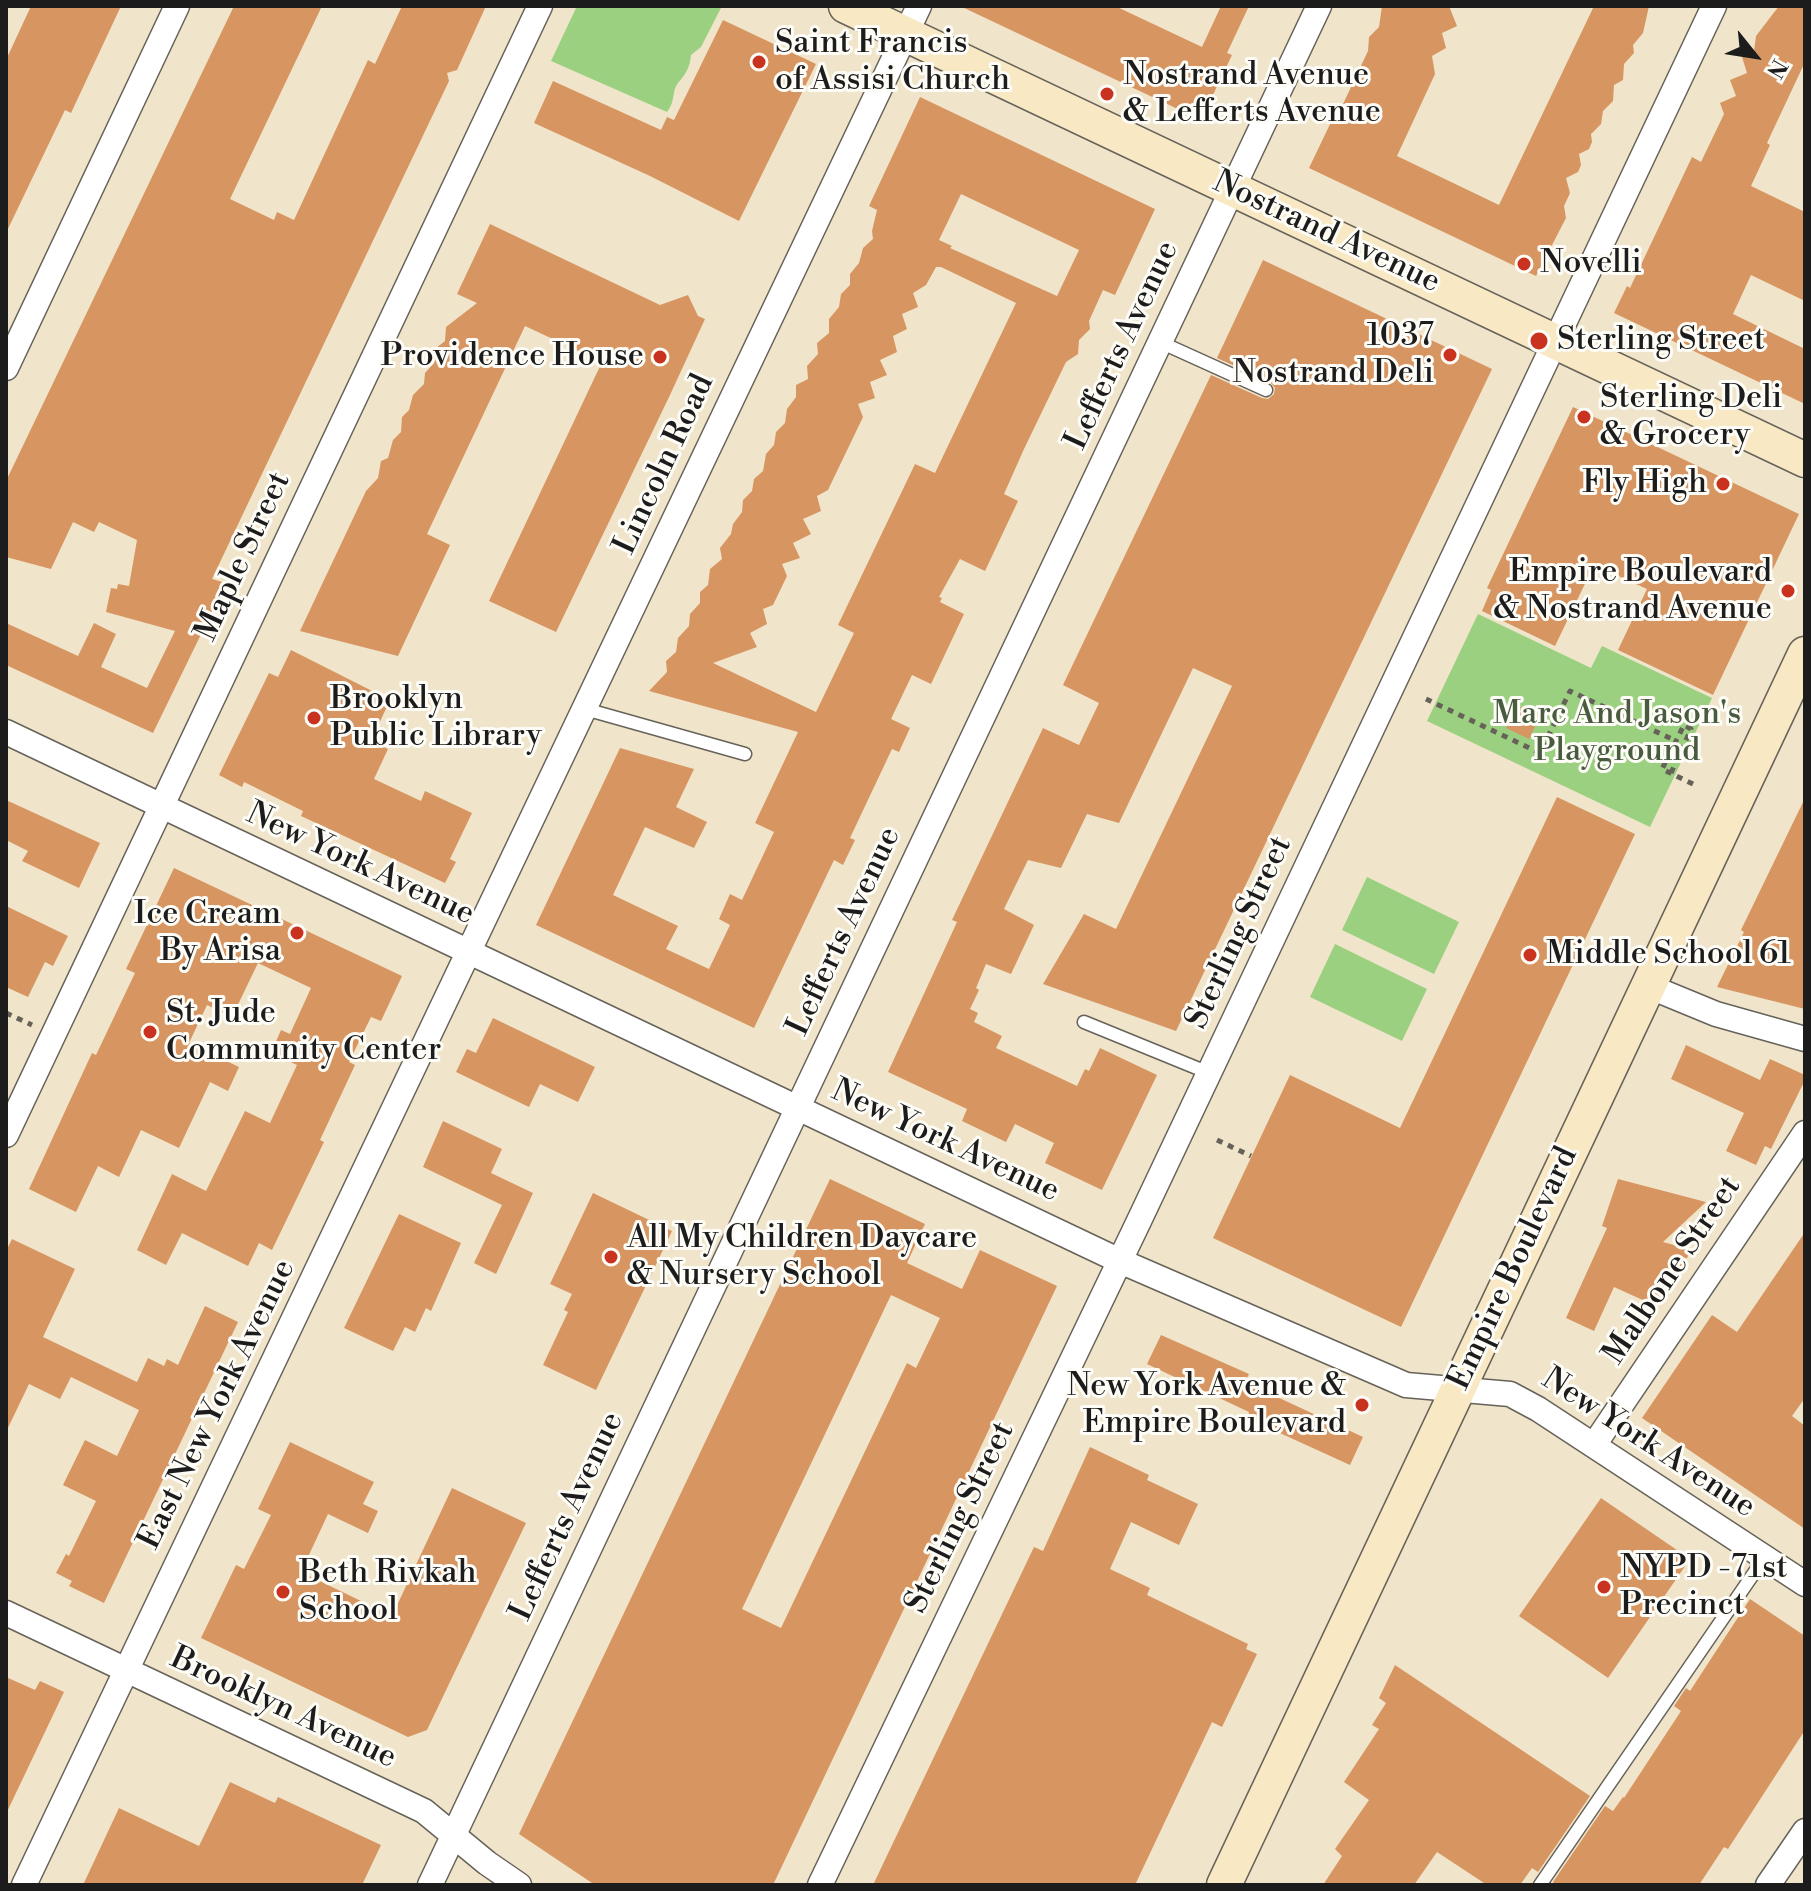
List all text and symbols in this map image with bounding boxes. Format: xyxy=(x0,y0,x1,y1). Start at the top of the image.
north arrow xyxy=(1715,16,1795,96)
place label: Saint Francis of Assisi Church xyxy=(775,25,1010,100)
marker: Saint Francis of Assisi Church xyxy=(750,53,768,71)
text: N xyxy=(1760,54,1792,83)
place label: Nostrand Avenue & Lefferts Avenue xyxy=(1123,57,1381,132)
marker: Nostrand Avenue & Lefferts Avenue xyxy=(1098,85,1116,103)
street label: Nostrand Avenue xyxy=(1206,164,1446,302)
street label: Lefferts Avenue xyxy=(1058,236,1188,456)
place label: Novelli xyxy=(1540,245,1642,283)
marker: Novelli xyxy=(1515,255,1533,273)
place label: 1037 Nostrand Deli xyxy=(1232,318,1434,393)
place label: Sterling Street xyxy=(1557,322,1765,360)
marker: Sterling Street xyxy=(1528,330,1550,352)
place label: Providence House xyxy=(380,338,644,376)
marker: 1037 Nostrand Deli xyxy=(1441,346,1459,364)
marker: Providence House xyxy=(651,348,669,366)
street label: Lincoln Road xyxy=(607,369,723,561)
place label: Sterling Deli & Grocery xyxy=(1600,380,1782,455)
marker: Sterling Deli & Grocery xyxy=(1575,408,1593,426)
place label: Fly High xyxy=(1582,465,1707,503)
street label: Maple Street xyxy=(188,466,300,648)
marker: Fly High xyxy=(1714,475,1732,493)
place label: Empire Boulevard & Nostrand Avenue xyxy=(1494,554,1772,629)
marker: Empire Boulevard & Nostrand Avenue xyxy=(1779,582,1797,600)
place label: Brooklyn Public Library xyxy=(330,681,542,756)
park label: Marc And Jason's Playground xyxy=(1493,696,1741,771)
marker: Brooklyn Public Library xyxy=(305,709,323,727)
street label: New York Avenue xyxy=(240,795,480,935)
street label: Lefferts Avenue xyxy=(780,822,910,1042)
street label: Sterling Street xyxy=(1179,831,1301,1035)
place label: Ice Cream By Arisa xyxy=(134,896,281,971)
marker: Ice Cream By Arisa xyxy=(288,924,306,942)
place label: Middle School 61 xyxy=(1546,936,1791,974)
marker: Middle School 61 xyxy=(1521,946,1539,964)
place label: St. Jude Community Center xyxy=(166,995,441,1070)
marker: St. Jude Community Center xyxy=(141,1023,159,1041)
street label: New York Avenue xyxy=(825,1072,1065,1212)
street label: Empire Boulevard xyxy=(1441,1142,1587,1396)
street label: Malbone Street xyxy=(1596,1170,1750,1372)
place label: All My Children Daycare & Nursery School xyxy=(627,1220,977,1295)
marker: All My Children Daycare & Nursery School xyxy=(602,1248,620,1266)
street label: East New York Avenue xyxy=(131,1254,305,1556)
street label: New York Avenue xyxy=(1534,1361,1762,1527)
place label: New York Avenue & Empire Boulevard xyxy=(1067,1368,1346,1443)
marker: New York Avenue & Empire Boulevard xyxy=(1353,1396,1371,1414)
street label: Lefferts Avenue xyxy=(503,1407,633,1627)
street label: Sterling Street xyxy=(898,1416,1024,1620)
place label: NYPD -71st Precinct xyxy=(1620,1550,1787,1625)
place label: Beth Rivkah School xyxy=(299,1555,477,1630)
marker: NYPD -71st Precinct xyxy=(1595,1578,1613,1596)
marker: Beth Rivkah School xyxy=(274,1583,292,1601)
street label: Brooklyn Avenue xyxy=(164,1640,402,1778)

